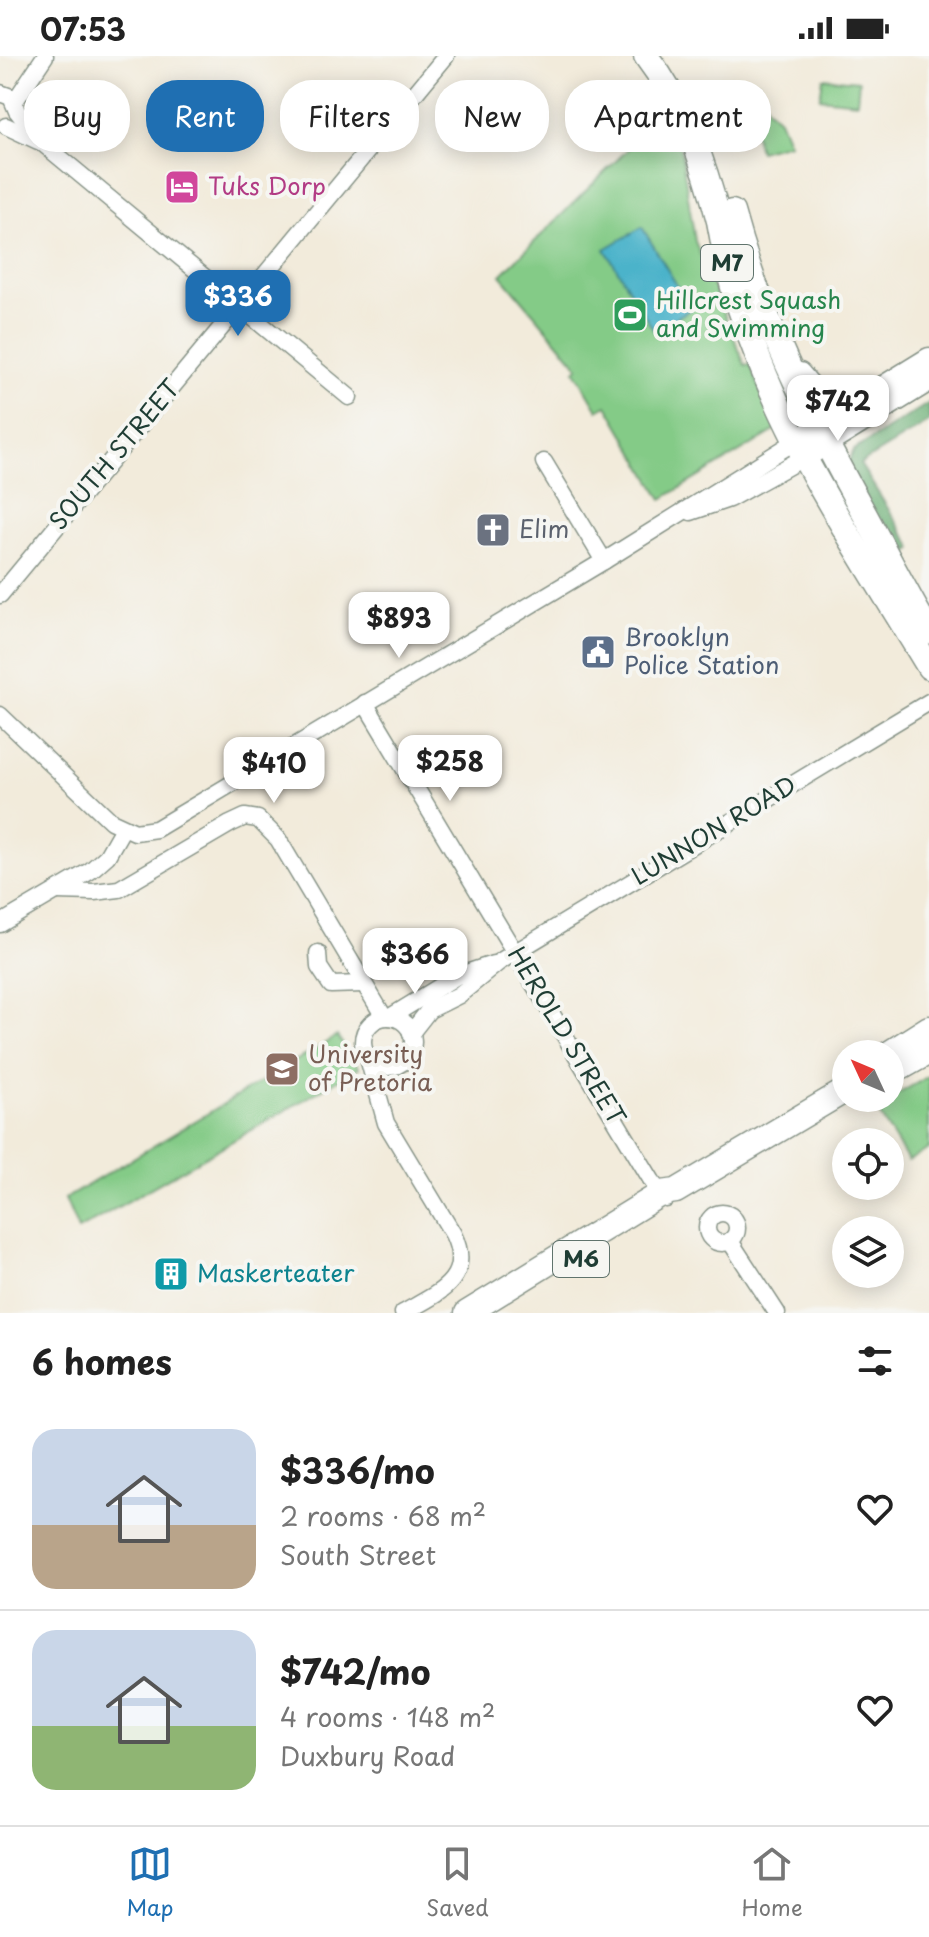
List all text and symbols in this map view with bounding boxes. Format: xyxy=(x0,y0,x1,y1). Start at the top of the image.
text: 07:53 xyxy=(40,6,126,51)
chip: Buy xyxy=(24,80,130,152)
chip: Rent xyxy=(146,80,264,152)
chip: Filters xyxy=(280,80,419,152)
chip: New xyxy=(435,80,549,152)
chip: Apartment xyxy=(565,80,771,152)
place label: Tuks Dorp xyxy=(208,167,326,203)
hotel icon: Tuks Dorp xyxy=(163,168,201,206)
road number: M7 xyxy=(701,245,753,281)
pin: $336 xyxy=(191,270,285,338)
text: $336 xyxy=(203,276,273,315)
place label: Hillcrest Squash and Swimming xyxy=(656,281,841,345)
sports icon: Hillcrest Squash and Swimming xyxy=(611,296,649,334)
street label: SOUTH STREET xyxy=(40,370,188,537)
pin: $742 xyxy=(791,375,885,443)
text: $742 xyxy=(805,381,871,420)
place label: Elim xyxy=(519,510,569,546)
church icon: Elim xyxy=(474,511,512,549)
pin: $893 xyxy=(352,592,446,660)
text: $893 xyxy=(367,598,431,637)
place label: Brooklyn Police Station xyxy=(624,618,779,682)
public building icon: Brooklyn Police Station xyxy=(579,633,617,671)
pin: $258 xyxy=(403,735,497,803)
pin: $410 xyxy=(227,737,321,805)
text: $258 xyxy=(416,741,484,780)
text: $410 xyxy=(242,743,306,782)
street label: LUNNON ROAD xyxy=(624,766,802,893)
pin: $366 xyxy=(368,928,462,996)
text: $366 xyxy=(381,934,449,973)
street label: HEROLD STREET xyxy=(500,939,636,1132)
place label: University of Pretoria xyxy=(308,1035,432,1099)
north arrow xyxy=(832,1040,904,1112)
map controls xyxy=(832,1040,904,1288)
school or university icon: University of Pretoria xyxy=(263,1050,301,1088)
button: locate xyxy=(832,1128,904,1200)
button: layers xyxy=(832,1216,904,1288)
road number: M6 xyxy=(553,1241,609,1277)
place label: Maskerteater xyxy=(197,1254,355,1290)
building icon: Maskerteater xyxy=(152,1255,190,1293)
text: 6 homes xyxy=(32,1335,172,1387)
icon: filters xyxy=(853,1339,897,1383)
text: $336/mo xyxy=(280,1444,435,1496)
icon: home xyxy=(96,1461,192,1557)
icon: heart xyxy=(853,1487,897,1531)
text: 2 rooms · 68 m² xyxy=(280,1496,486,1535)
text: South Street xyxy=(280,1535,436,1574)
text: $742/mo xyxy=(280,1645,431,1697)
icon: home xyxy=(96,1662,192,1758)
icon: heart xyxy=(853,1688,897,1732)
text: 4 rooms · 148 m² xyxy=(280,1697,495,1736)
text: Duxbury Road xyxy=(280,1736,455,1775)
tab: Map xyxy=(126,1842,173,1923)
tab: Saved xyxy=(426,1842,489,1923)
tab: Home xyxy=(741,1842,803,1923)

